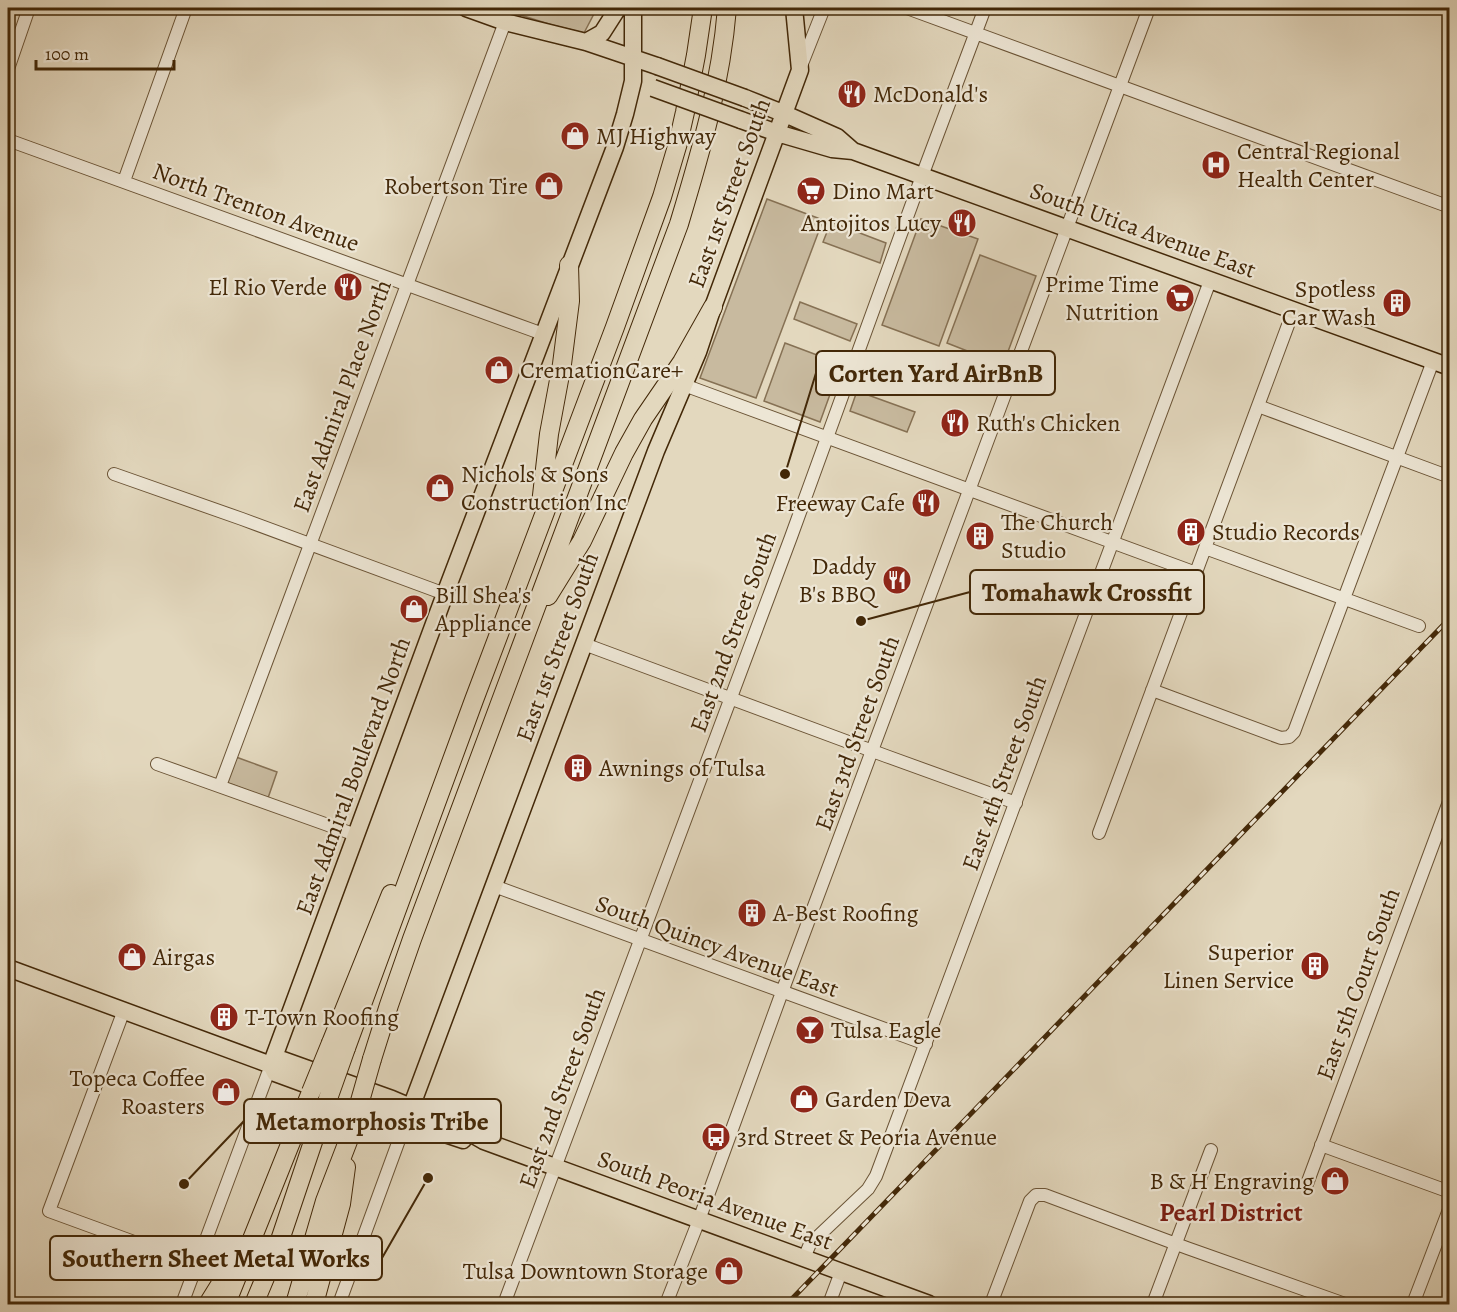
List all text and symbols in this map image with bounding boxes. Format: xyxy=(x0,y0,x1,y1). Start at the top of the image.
scale bar xyxy=(36,33,174,71)
text: 100 m xyxy=(45,42,89,66)
restaurant icon: McDonald's xyxy=(836,78,868,110)
place label: McDonald's xyxy=(873,78,988,110)
street label: East 1st Street South xyxy=(680,94,778,292)
shop icon: MJ Highway xyxy=(559,120,591,152)
place label: MJ Highway xyxy=(596,120,716,152)
place label: Central Regional Health Center xyxy=(1237,135,1400,195)
hospital icon: Central Regional Health Center xyxy=(1200,149,1232,181)
street label: North Trenton Avenue xyxy=(148,155,364,259)
place label: Robertson Tire xyxy=(384,170,528,202)
shop icon: Robertson Tire xyxy=(533,170,565,202)
street label: South Utica Avenue East xyxy=(1026,174,1260,286)
supermarket icon: Dino Mart xyxy=(795,175,827,207)
place label: Dino Mart xyxy=(832,175,934,207)
place label: Antojitos Lucy xyxy=(800,207,941,239)
restaurant icon: Antojitos Lucy xyxy=(946,207,978,239)
place label: Prime Time Nutrition xyxy=(1045,268,1159,328)
place label: El Rio Verde xyxy=(208,271,327,303)
restaurant icon: El Rio Verde xyxy=(332,271,364,303)
place label: Spotless Car Wash xyxy=(1282,273,1376,333)
street label: East Admiral Place North xyxy=(285,275,399,517)
supermarket icon: Prime Time Nutrition xyxy=(1164,282,1196,314)
building icon: Spotless Car Wash xyxy=(1381,287,1413,319)
callout: Corten Yard AirBnB xyxy=(816,351,1055,395)
shop icon: CremationCare+ xyxy=(483,354,515,386)
place label: CremationCare+ xyxy=(520,354,683,386)
text: Corten Yard AirBnB xyxy=(829,356,1043,391)
restaurant icon: Ruth's Chicken xyxy=(939,407,971,439)
place label: Ruth's Chicken xyxy=(976,407,1121,439)
place label: Nichols & Sons Construction Inc xyxy=(461,458,627,518)
shop icon: Nichols & Sons Construction Inc xyxy=(424,472,456,504)
place label: Freeway Cafe xyxy=(776,487,905,519)
restaurant icon: Freeway Cafe xyxy=(910,487,942,519)
place label: The Church Studio xyxy=(1001,506,1113,566)
building icon: Studio Records xyxy=(1175,516,1207,548)
place label: Studio Records xyxy=(1212,516,1360,548)
building icon: The Church Studio xyxy=(964,520,996,552)
street label: East 2nd Street South xyxy=(682,527,784,737)
street label: East 1st Street South xyxy=(508,548,606,746)
place label: Daddy B's BBQ xyxy=(799,550,879,610)
restaurant icon: Daddy B's BBQ xyxy=(881,564,913,596)
callout: Tomahawk Crossfit xyxy=(970,570,1204,614)
text: Tomahawk Crossfit xyxy=(982,575,1192,610)
place label: Bill Shea's Appliance xyxy=(434,579,532,639)
shop icon: Bill Shea's Appliance xyxy=(398,593,430,625)
street label: East 3rd Street South xyxy=(807,631,907,835)
street label: East Admiral Boulevard North xyxy=(288,632,418,919)
street label: East 4th Street South xyxy=(954,671,1054,875)
building icon: Awnings of Tulsa xyxy=(562,752,594,784)
place label: Awnings of Tulsa xyxy=(598,752,766,784)
street label: East 5th Court South xyxy=(1308,883,1408,1085)
street label: South Quincy Avenue East xyxy=(591,887,843,1005)
building icon: A-Best Roofing xyxy=(736,897,768,929)
place label: A-Best Roofing xyxy=(772,897,919,929)
place label: Superior Linen Service xyxy=(1163,936,1294,996)
shop icon: Airgas xyxy=(116,941,148,973)
place label: Airgas xyxy=(152,941,215,973)
building icon: Superior Linen Service xyxy=(1299,950,1331,982)
street label: East 2nd Street South xyxy=(511,983,613,1193)
building icon: T-Town Roofing xyxy=(208,1001,240,1033)
place label: T-Town Roofing xyxy=(245,1001,399,1033)
bar icon: Tulsa Eagle xyxy=(794,1014,826,1046)
place label: Tulsa Eagle xyxy=(831,1014,941,1046)
place label: Topeca Coffee Roasters xyxy=(69,1062,205,1122)
shop icon: Topeca Coffee Roasters xyxy=(210,1076,242,1108)
shop icon: Garden Deva xyxy=(788,1083,820,1115)
place label: Garden Deva xyxy=(825,1083,952,1115)
callout: Metamorphosis Tribe xyxy=(244,1099,501,1143)
text: Metamorphosis Tribe xyxy=(255,1104,489,1139)
bus stop icon: 3rd Street & Peoria Avenue xyxy=(700,1121,732,1153)
place label: 3rd Street & Peoria Avenue xyxy=(737,1121,997,1153)
street label: South Peoria Avenue East xyxy=(593,1143,837,1257)
place label: B & H Engraving xyxy=(1150,1165,1314,1197)
shop icon: B & H Engraving xyxy=(1319,1165,1351,1197)
district label: Pearl District xyxy=(1159,1195,1303,1230)
callout: Southern Sheet Metal Works xyxy=(50,1236,382,1280)
text: Southern Sheet Metal Works xyxy=(62,1241,370,1276)
place label: Tulsa Downtown Storage xyxy=(463,1255,708,1287)
shop icon: Tulsa Downtown Storage xyxy=(713,1255,745,1287)

